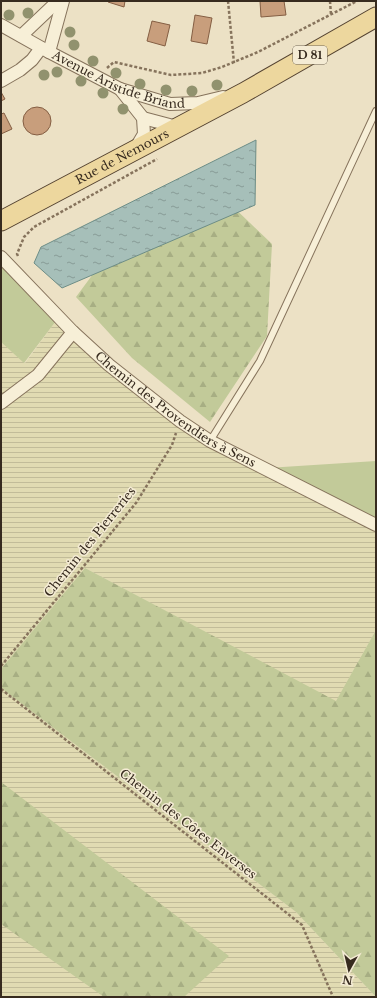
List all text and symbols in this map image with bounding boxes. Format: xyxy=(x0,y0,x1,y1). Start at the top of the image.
road number: D 81 xyxy=(293,46,327,64)
street label: Avenue Aristide Briand xyxy=(49,47,185,111)
street label: Rue de Nemours xyxy=(73,126,171,187)
street label: Chemin des Provendiers à Sens xyxy=(92,348,259,470)
street label: Chemin des Pierreries xyxy=(41,484,139,600)
street label: Chemin des Côtes Enverses xyxy=(117,766,260,882)
north arrow xyxy=(329,950,369,990)
text: N xyxy=(341,972,354,988)

